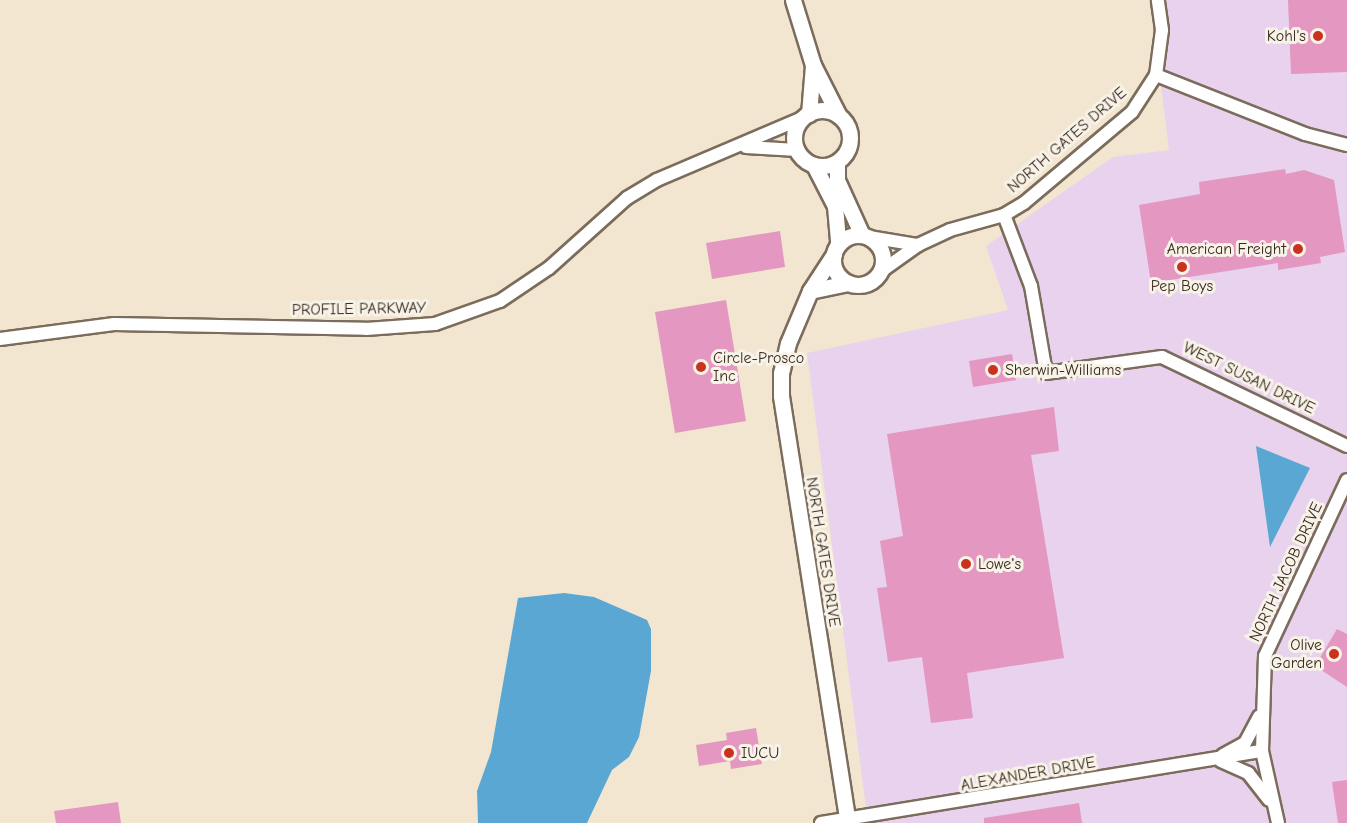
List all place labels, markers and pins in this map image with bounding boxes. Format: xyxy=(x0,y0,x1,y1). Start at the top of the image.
place label: Kohl's xyxy=(1267,26,1306,46)
marker: Kohl's xyxy=(1311,29,1325,43)
place label: American Freight xyxy=(1167,239,1286,259)
marker: American Freight xyxy=(1291,242,1305,256)
marker: Pep Boys xyxy=(1175,260,1189,274)
place label: Pep Boys xyxy=(1151,276,1213,296)
place label: Circle-Prosco Inc xyxy=(713,348,804,386)
marker: Circle-Prosco Inc xyxy=(694,360,708,374)
place label: Sherwin-Williams xyxy=(1005,360,1121,380)
marker: Sherwin-Williams xyxy=(986,363,1000,377)
place label: Lowe's xyxy=(978,554,1021,574)
marker: Lowe's xyxy=(959,557,973,571)
place label: Olive Garden xyxy=(1271,635,1322,673)
marker: Olive Garden xyxy=(1327,647,1341,661)
place label: IUCU xyxy=(741,743,779,763)
marker: IUCU xyxy=(722,746,736,760)

